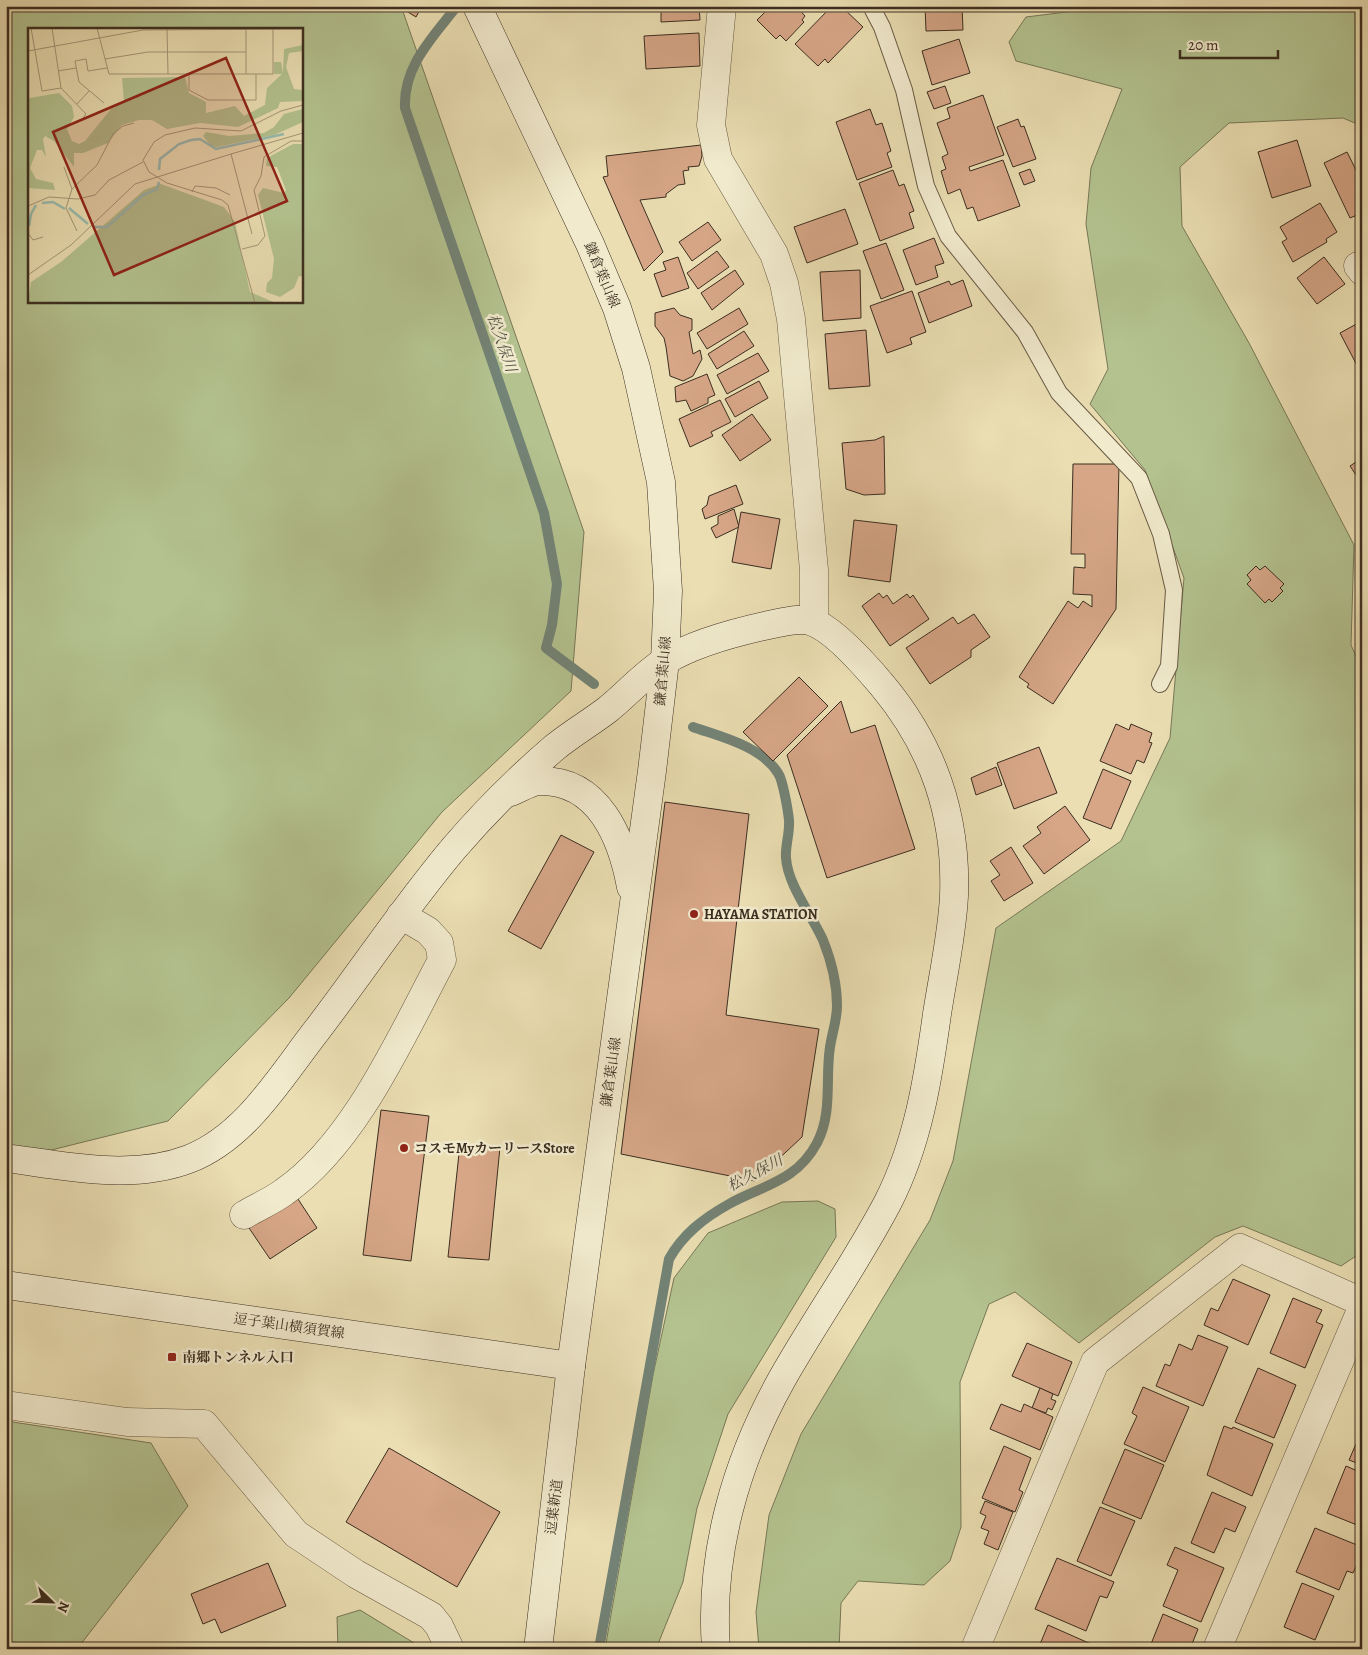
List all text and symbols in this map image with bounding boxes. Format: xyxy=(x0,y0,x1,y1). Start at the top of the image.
inset map xyxy=(28,28,302,302)
scale bar xyxy=(1180,28,1278,60)
text: 20 m xyxy=(1188,35,1219,55)
street label: 鎌倉葉山線 xyxy=(580,239,624,311)
water label: 松久保川 xyxy=(483,311,522,377)
street label: 鎌倉葉山線 xyxy=(650,635,676,707)
place label: HAYAMA STATION xyxy=(704,905,818,924)
marker: HAYAMA STATION xyxy=(688,908,700,920)
street label: 鎌倉葉山線 xyxy=(597,1036,625,1108)
place label: コスモMyカーリースStore xyxy=(414,1139,575,1158)
marker: コスモMyカーリースStore xyxy=(398,1142,410,1154)
water label: 松久保川 xyxy=(724,1149,788,1196)
street label: 逗子葉山横須賀線 xyxy=(232,1309,346,1343)
place label: 南郷トンネル入口 xyxy=(182,1348,294,1367)
marker: 南郷トンネル入口 xyxy=(166,1351,178,1363)
street label: 逗葉新道 xyxy=(541,1478,567,1536)
north arrow xyxy=(28,1578,78,1628)
text: N xyxy=(53,1598,74,1615)

